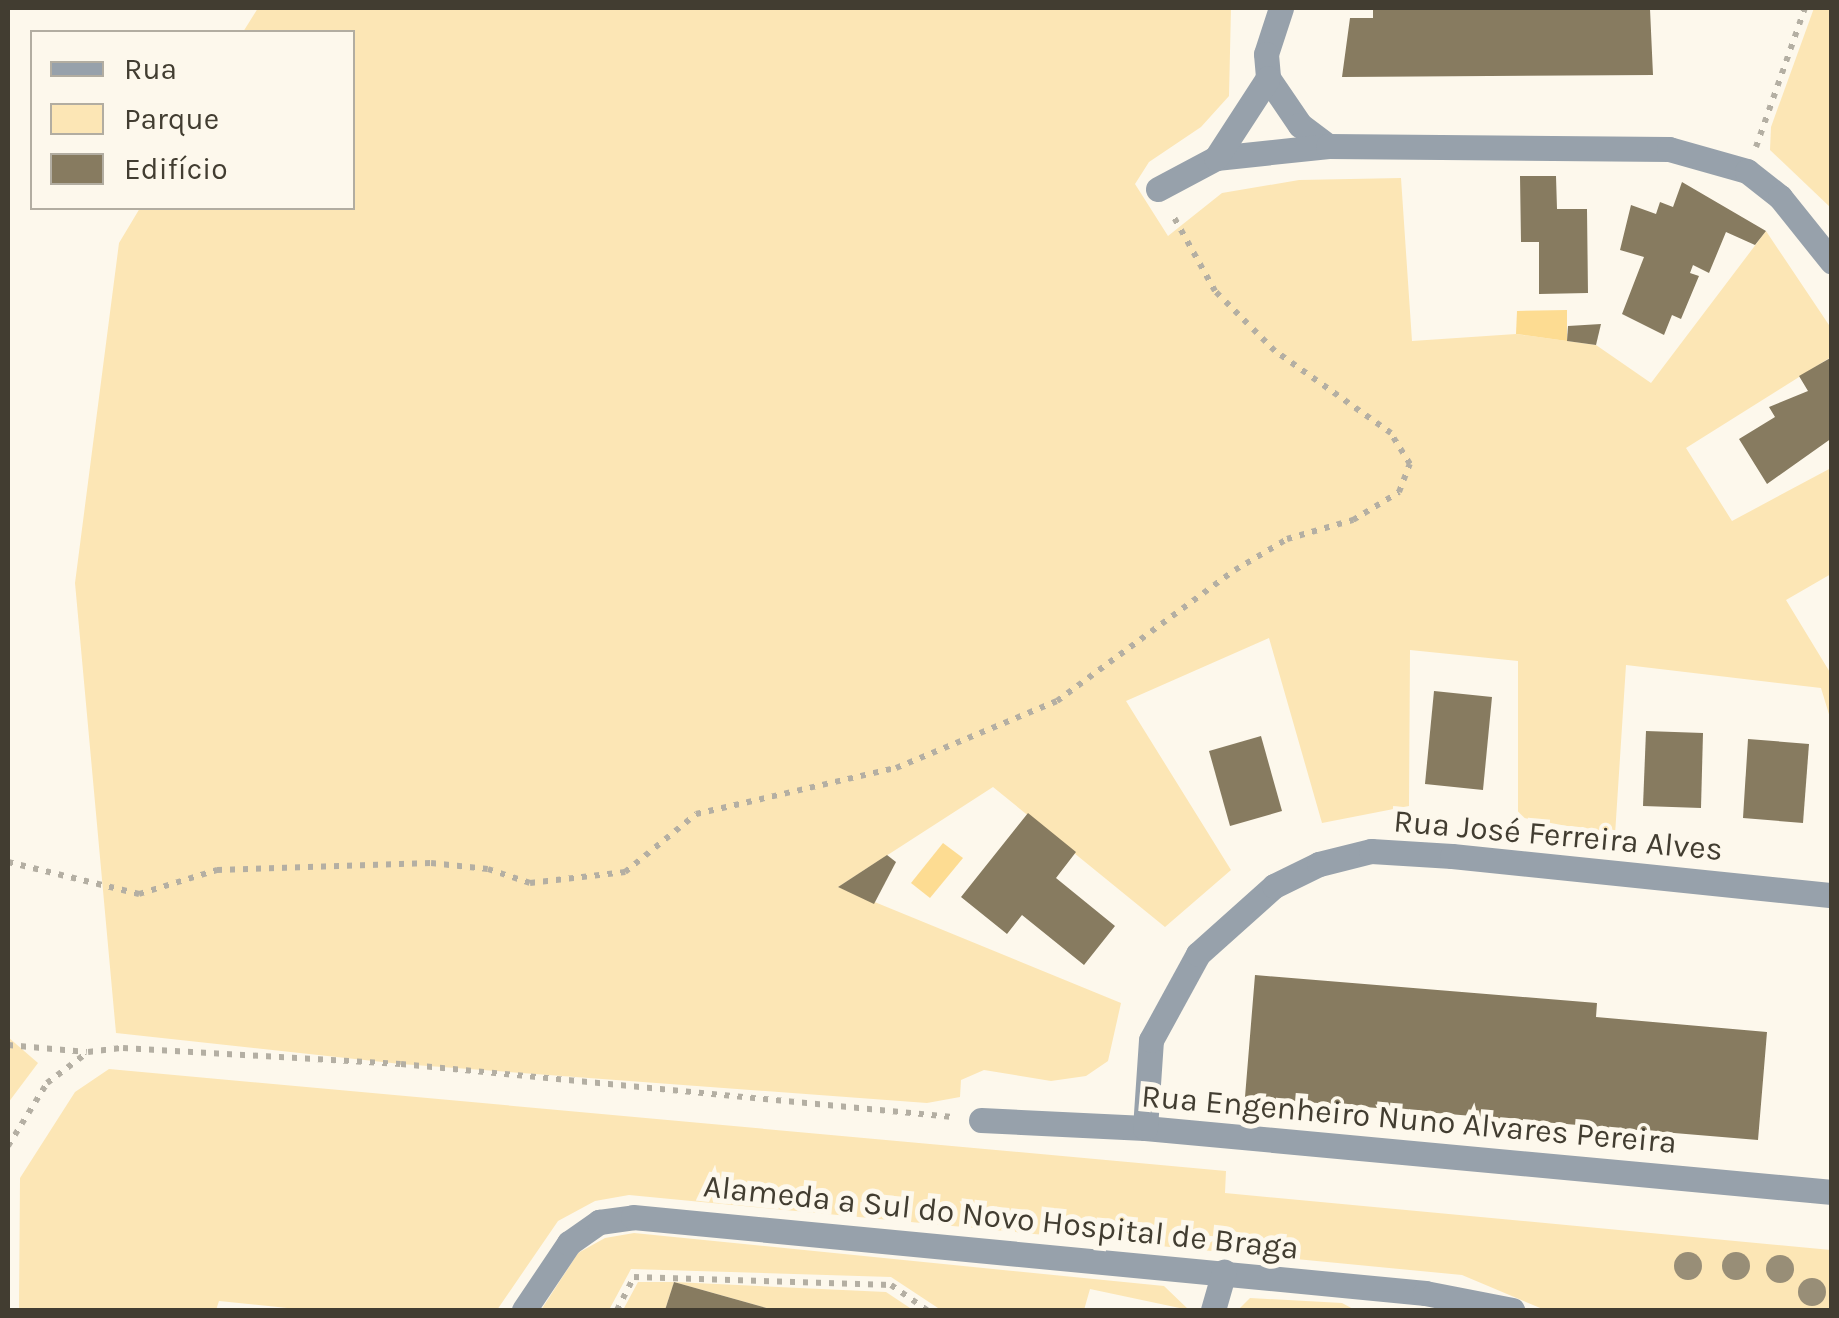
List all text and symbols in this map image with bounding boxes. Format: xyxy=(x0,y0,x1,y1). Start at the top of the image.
legend xyxy=(30,30,355,210)
text: Rua xyxy=(124,51,177,87)
text: Parque xyxy=(124,101,219,137)
text: Edifício xyxy=(124,151,228,187)
street label: Rua José Ferreira Alves xyxy=(1392,802,1724,870)
street label: Rua Engenheiro Nuno Alvares Pereira xyxy=(1140,1077,1678,1163)
street label: Alameda a Sul do Novo Hospital de Braga xyxy=(701,1168,1301,1268)

